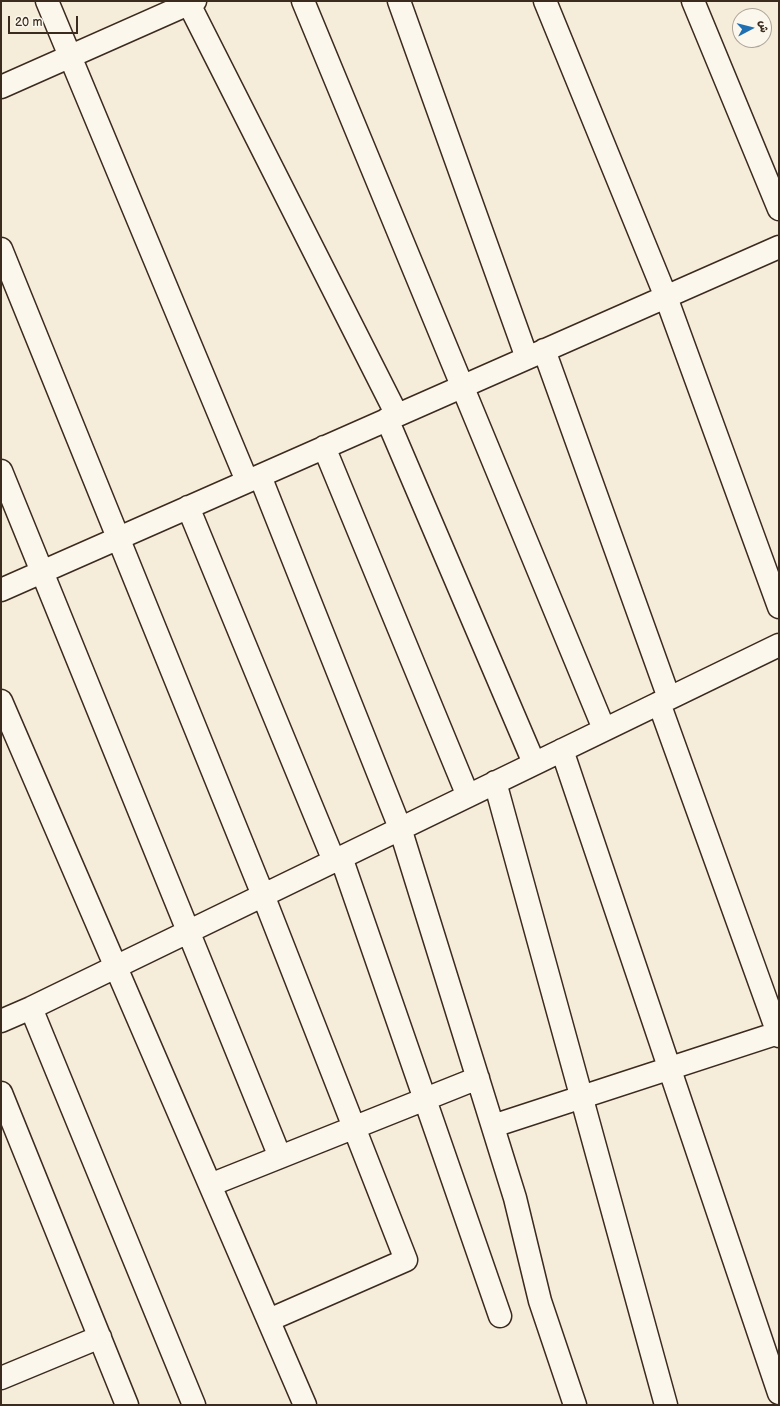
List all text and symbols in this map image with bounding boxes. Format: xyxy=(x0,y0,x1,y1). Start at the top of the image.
scale bar xyxy=(10,8,80,34)
north arrow xyxy=(732,8,772,48)
text: 20 m xyxy=(15,15,42,30)
text: ش xyxy=(756,20,771,33)

